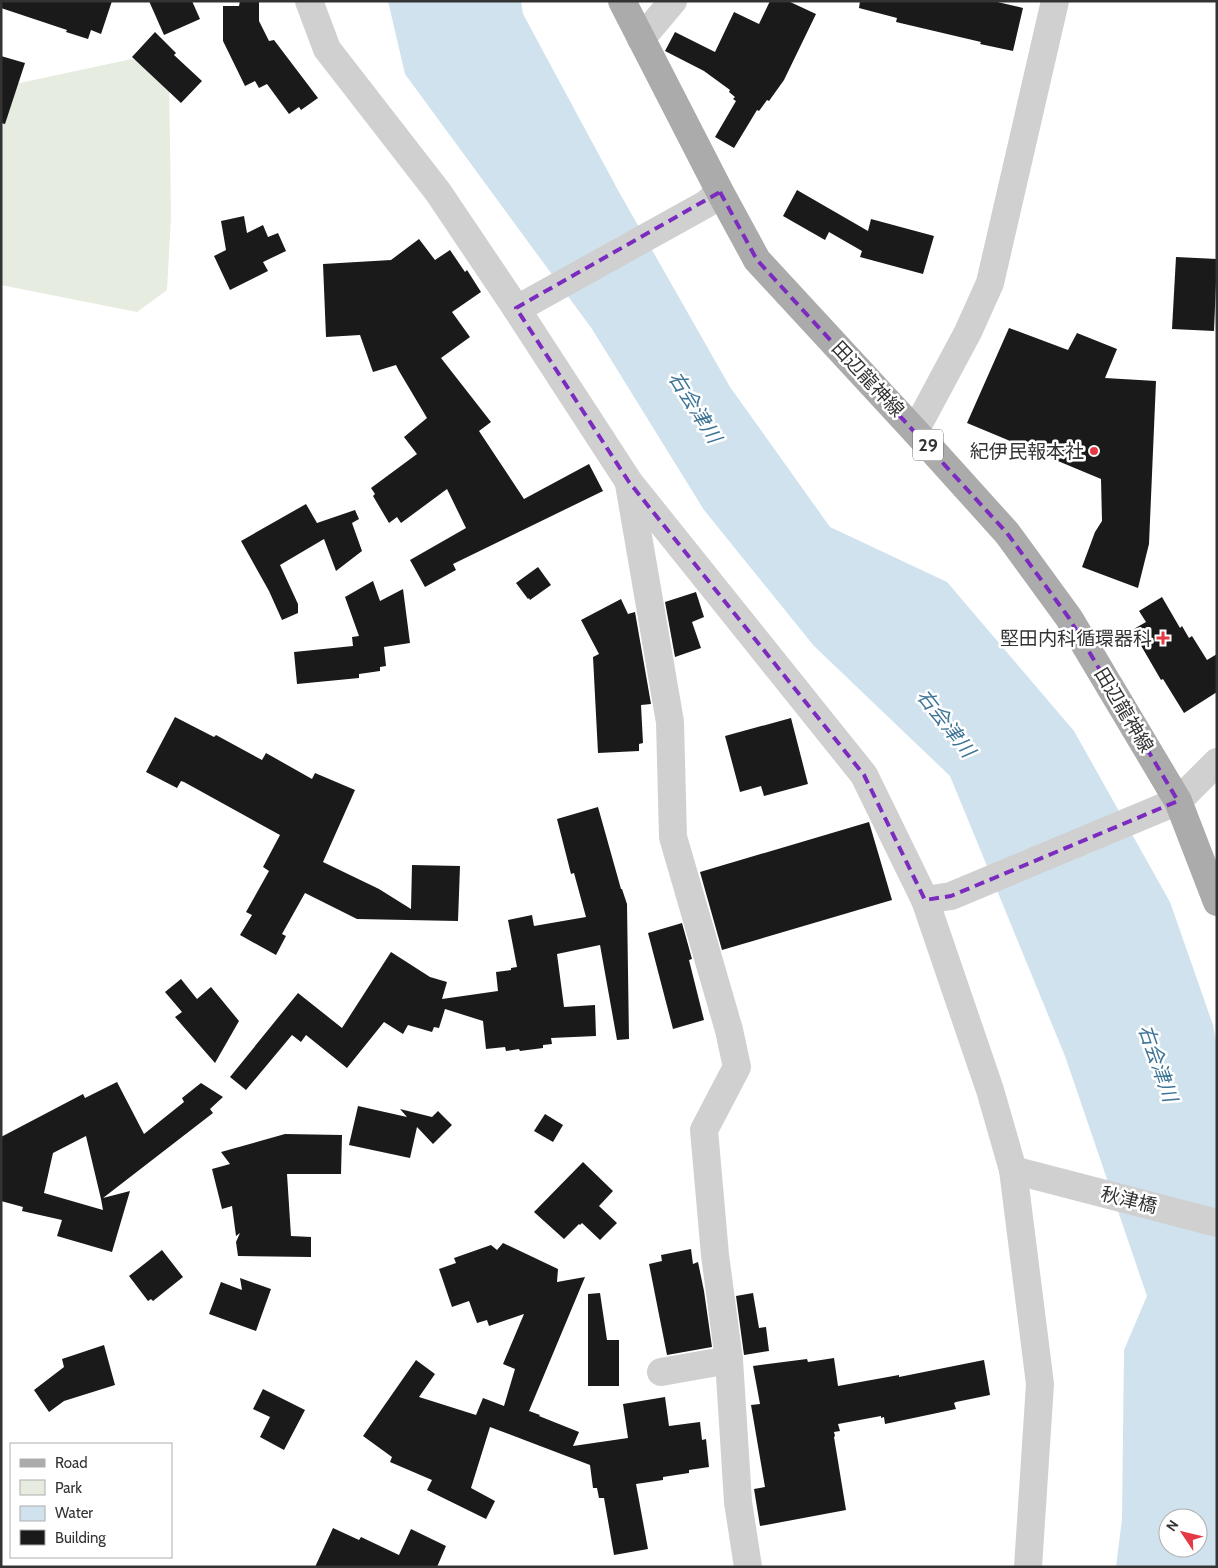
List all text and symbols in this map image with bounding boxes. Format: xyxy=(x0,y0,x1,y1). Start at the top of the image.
street label: 田辺龍神線 xyxy=(827,336,909,422)
water label: 右会津川 xyxy=(664,367,727,449)
road number: 29 xyxy=(913,430,943,460)
place label: 紀伊民報本社 xyxy=(970,440,1084,463)
marker: 紀伊民報本社 xyxy=(1088,445,1100,457)
place label: 堅田内科循環器科 xyxy=(1000,627,1152,650)
marker: 堅田内科循環器科 xyxy=(1156,631,1170,645)
street label: 田辺龍神線 xyxy=(1090,663,1158,757)
water label: 右会津川 xyxy=(912,684,981,763)
water label: 右会津川 xyxy=(1134,1021,1183,1107)
street label: 秋津橋 xyxy=(1099,1182,1159,1218)
legend xyxy=(10,1443,172,1558)
text: Road xyxy=(55,1454,88,1472)
text: Park xyxy=(55,1479,82,1497)
text: Water xyxy=(55,1504,93,1522)
north arrow xyxy=(1158,1508,1208,1558)
text: N xyxy=(1162,1516,1183,1535)
text: Building xyxy=(55,1529,106,1547)

